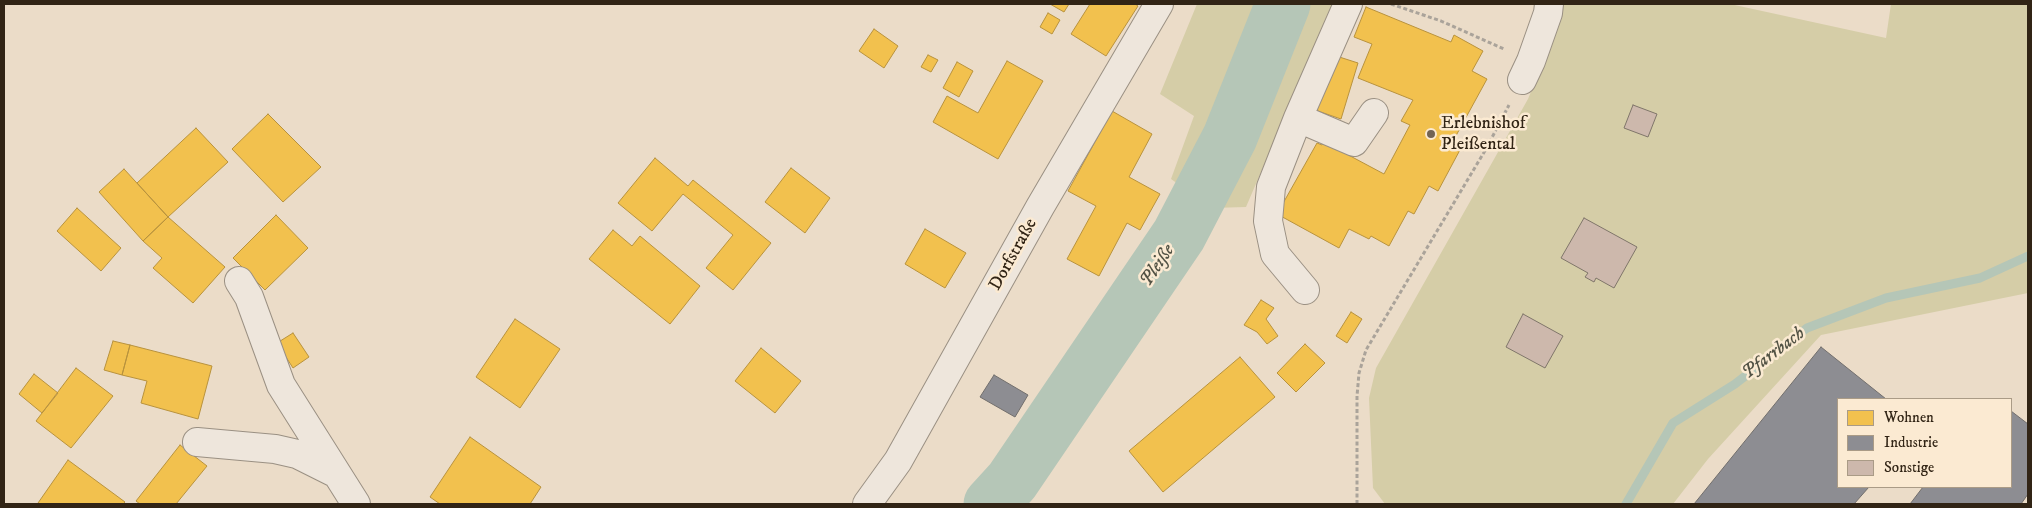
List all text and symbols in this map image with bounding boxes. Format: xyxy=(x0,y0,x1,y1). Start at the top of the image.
place label: Erlebnishof Pleißental xyxy=(1441,113,1525,156)
marker: Erlebnishof Pleißental xyxy=(1425,128,1437,140)
street label: Dorfstraße xyxy=(985,215,1043,295)
water label: Pleiße xyxy=(1136,241,1180,291)
water label: Pfarrbach xyxy=(1738,323,1810,385)
legend xyxy=(1837,398,2012,488)
text: Wohnen xyxy=(1884,408,1934,427)
text: Industrie xyxy=(1884,433,1938,452)
text: Sonstige xyxy=(1884,458,1934,477)

